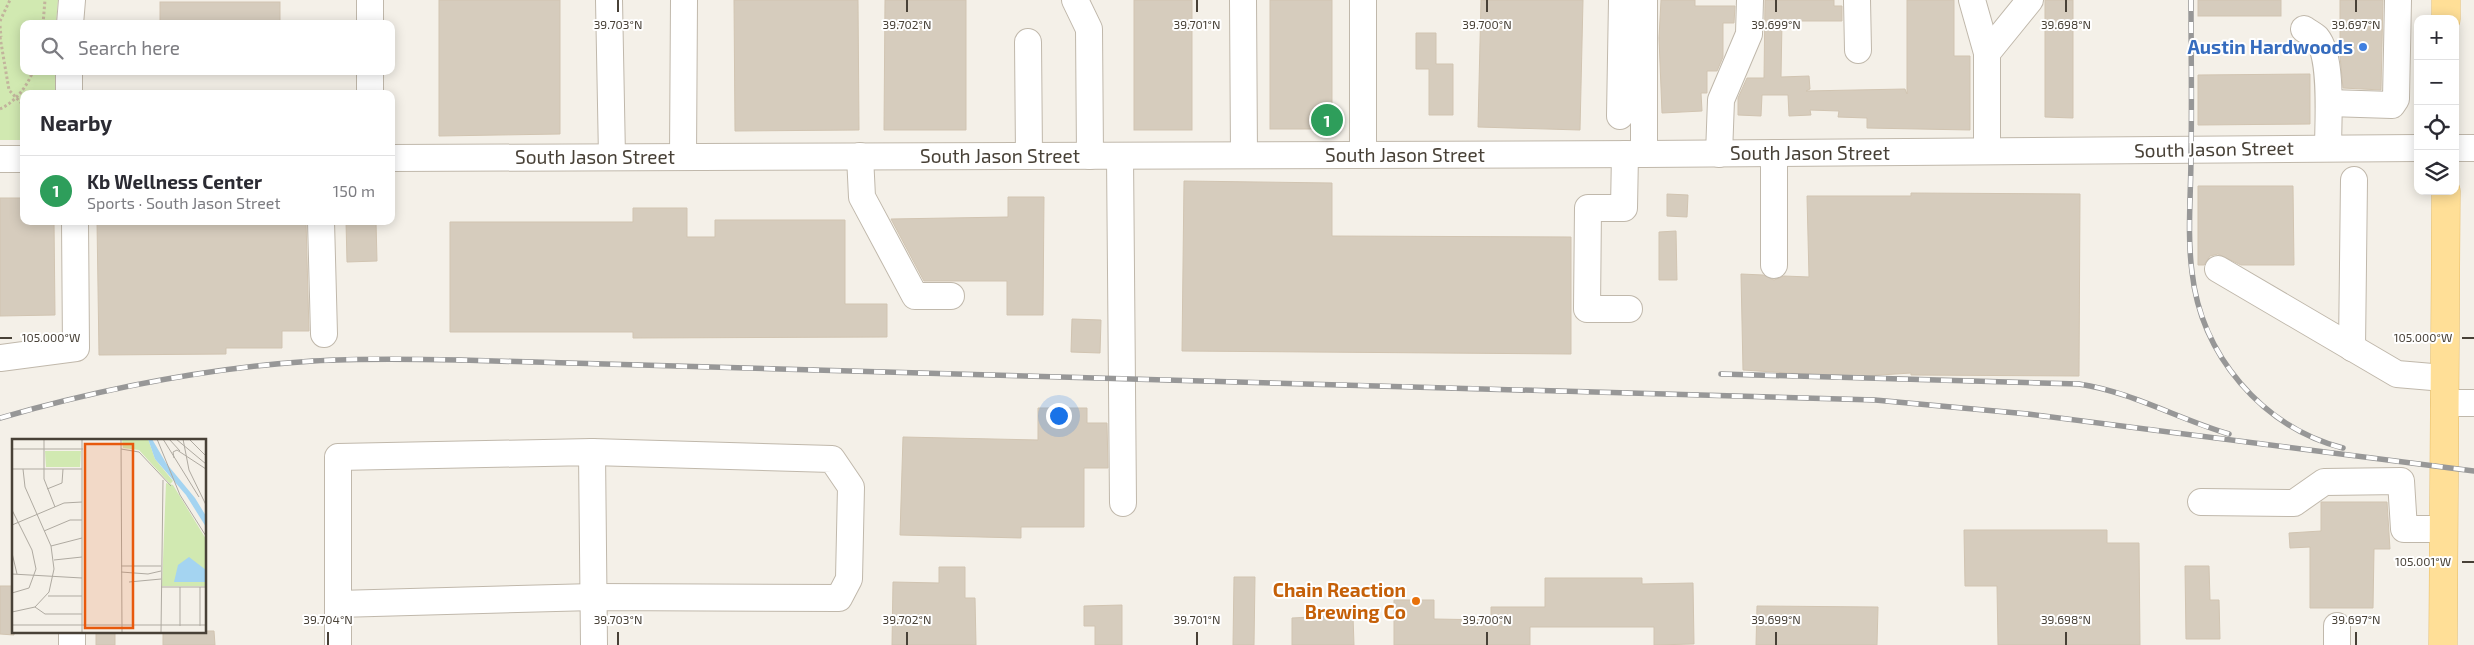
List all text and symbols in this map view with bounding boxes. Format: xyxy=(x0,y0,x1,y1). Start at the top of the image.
map controls xyxy=(2414,15,2459,195)
button: + xyxy=(2414,15,2459,60)
text: 39.703°N xyxy=(594,17,642,31)
text: 39.702°N xyxy=(883,17,931,31)
text: 39.701°N xyxy=(1174,17,1220,31)
text: 39.700°N xyxy=(1462,17,1512,31)
text: 39.699°N xyxy=(1751,17,1801,31)
text: 39.698°N xyxy=(2041,17,2091,31)
text: 39.697°N xyxy=(2332,17,2380,31)
search box xyxy=(20,20,395,75)
icon: search xyxy=(38,34,66,62)
place label: Austin Hardwoods xyxy=(2187,35,2353,58)
text: Search here xyxy=(78,36,180,59)
marker: Austin Hardwoods xyxy=(2357,41,2369,53)
button: − xyxy=(2414,60,2459,105)
pin: 1 xyxy=(1311,101,1343,139)
button: locate xyxy=(2414,105,2459,150)
text: Nearby xyxy=(40,110,112,135)
street label: South Jason Street xyxy=(2134,136,2294,161)
street label: South Jason Street xyxy=(1730,141,1890,164)
street label: South Jason Street xyxy=(1325,143,1485,166)
street label: South Jason Street xyxy=(920,144,1080,167)
street label: South Jason Street xyxy=(515,145,675,168)
button: layers xyxy=(2414,150,2459,195)
text: Kb Wellness Center xyxy=(87,170,262,193)
text: 1 xyxy=(53,181,59,200)
text: 150 m xyxy=(333,181,375,200)
text: Sports · South Jason Street xyxy=(87,193,281,212)
text: 105.000°W xyxy=(22,330,80,344)
text: 105.000°W xyxy=(2394,330,2452,344)
your location xyxy=(1046,403,1072,429)
inset map xyxy=(12,439,206,632)
text: 105.001°W xyxy=(2395,554,2451,568)
place label: Chain Reaction Brewing Co xyxy=(1273,578,1406,623)
marker: Chain Reaction Brewing Co xyxy=(1410,595,1422,607)
text: 39.704°N xyxy=(303,612,353,626)
text: 39.703°N xyxy=(594,612,642,626)
text: 39.702°N xyxy=(883,612,931,626)
text: 39.701°N xyxy=(1174,612,1220,626)
text: 39.700°N xyxy=(1462,612,1512,626)
text: 39.699°N xyxy=(1751,612,1801,626)
text: 39.698°N xyxy=(2041,612,2091,626)
text: 39.697°N xyxy=(2332,612,2380,626)

